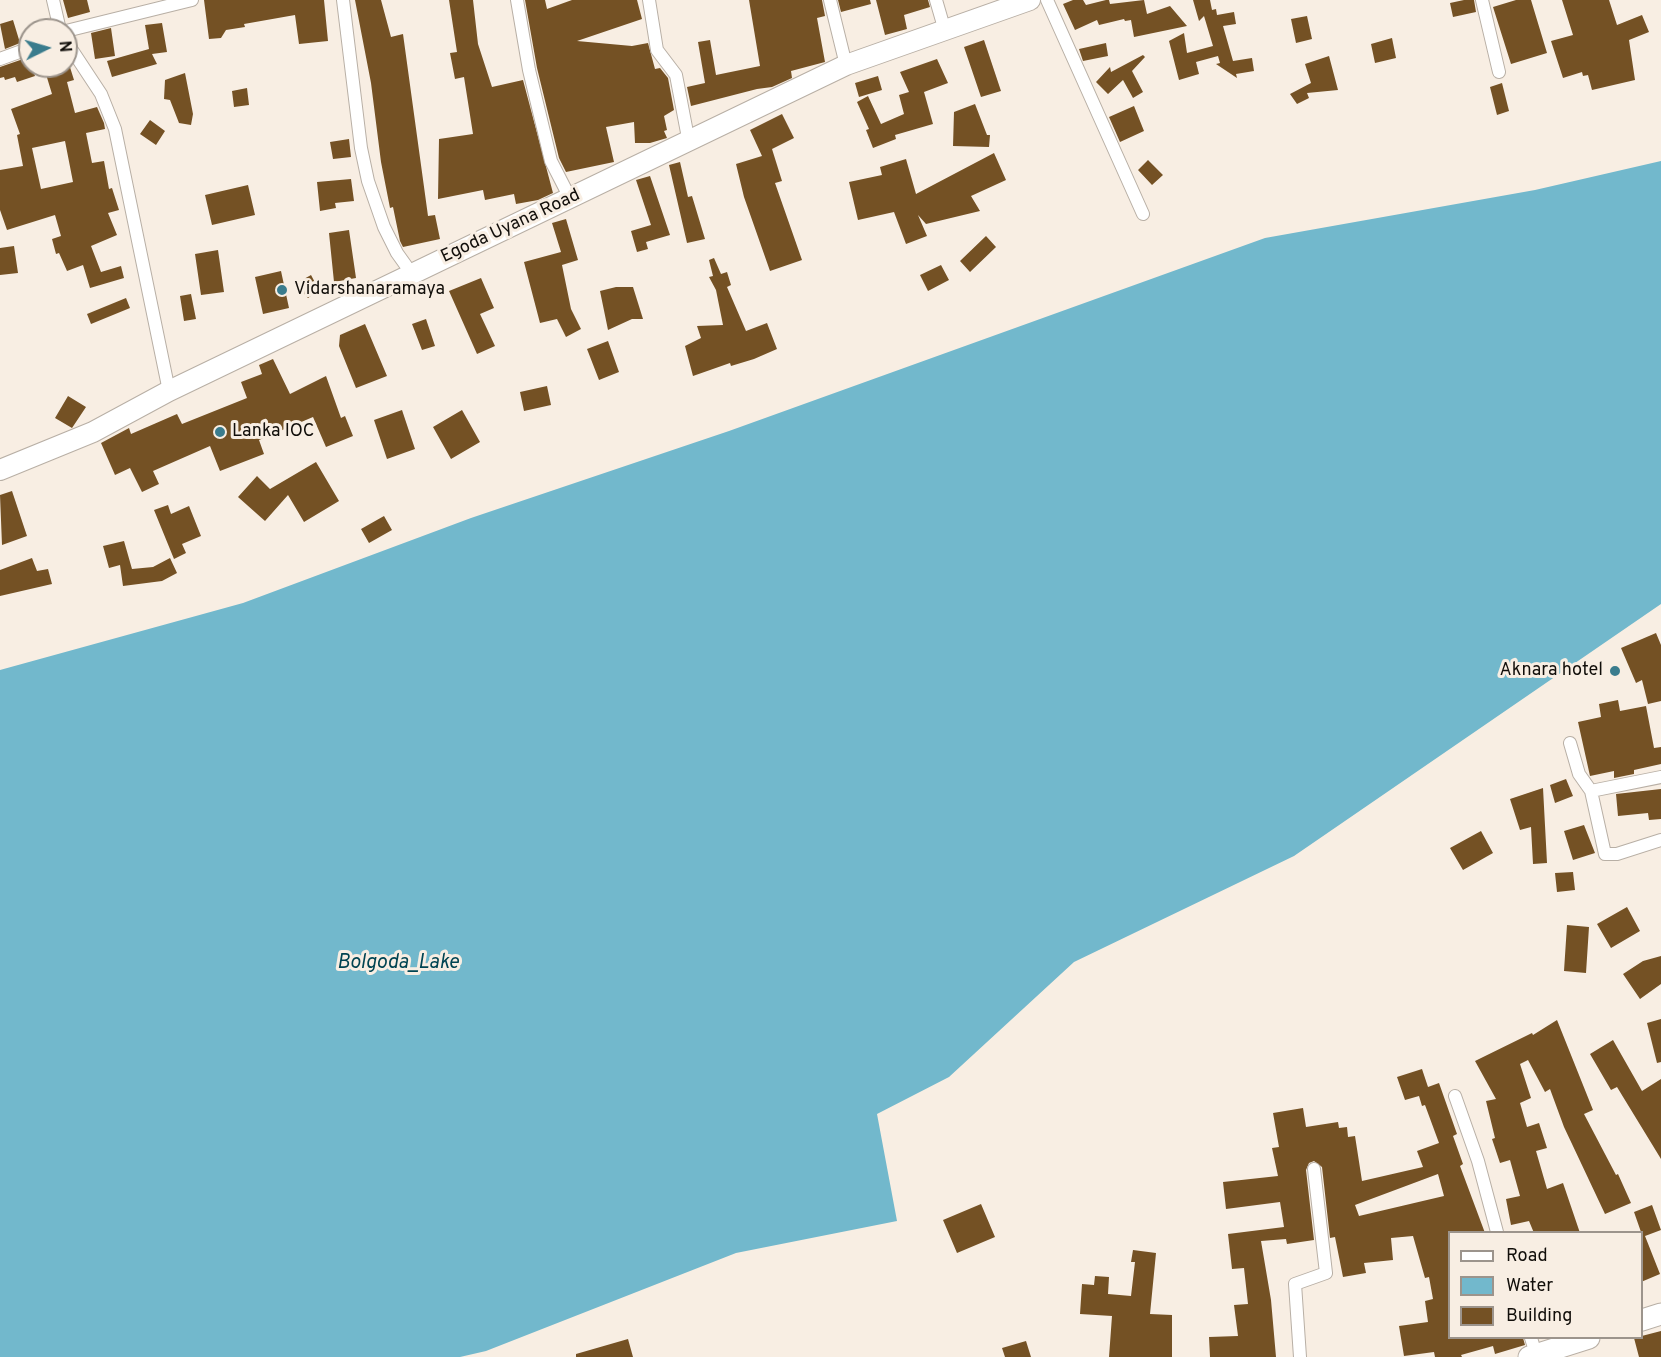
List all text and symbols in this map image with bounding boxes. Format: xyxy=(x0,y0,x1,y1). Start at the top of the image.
north arrow xyxy=(18,18,78,78)
text: N xyxy=(53,40,74,53)
street label: Egoda Uyana Road xyxy=(438,185,584,269)
place label: Vidarshanaramaya xyxy=(294,279,445,301)
marker: Vidarshanaramaya xyxy=(275,283,289,297)
place label: Lanka IOC xyxy=(232,421,315,443)
marker: Lanka IOC xyxy=(213,425,227,439)
place label: Aknara hotel xyxy=(1500,660,1603,682)
marker: Aknara hotel xyxy=(1608,664,1622,678)
water label: Bolgoda_Lake xyxy=(337,952,459,976)
legend xyxy=(1448,1231,1643,1339)
text: Road xyxy=(1506,1245,1548,1268)
text: Water xyxy=(1506,1275,1553,1298)
text: Building xyxy=(1506,1305,1572,1328)

